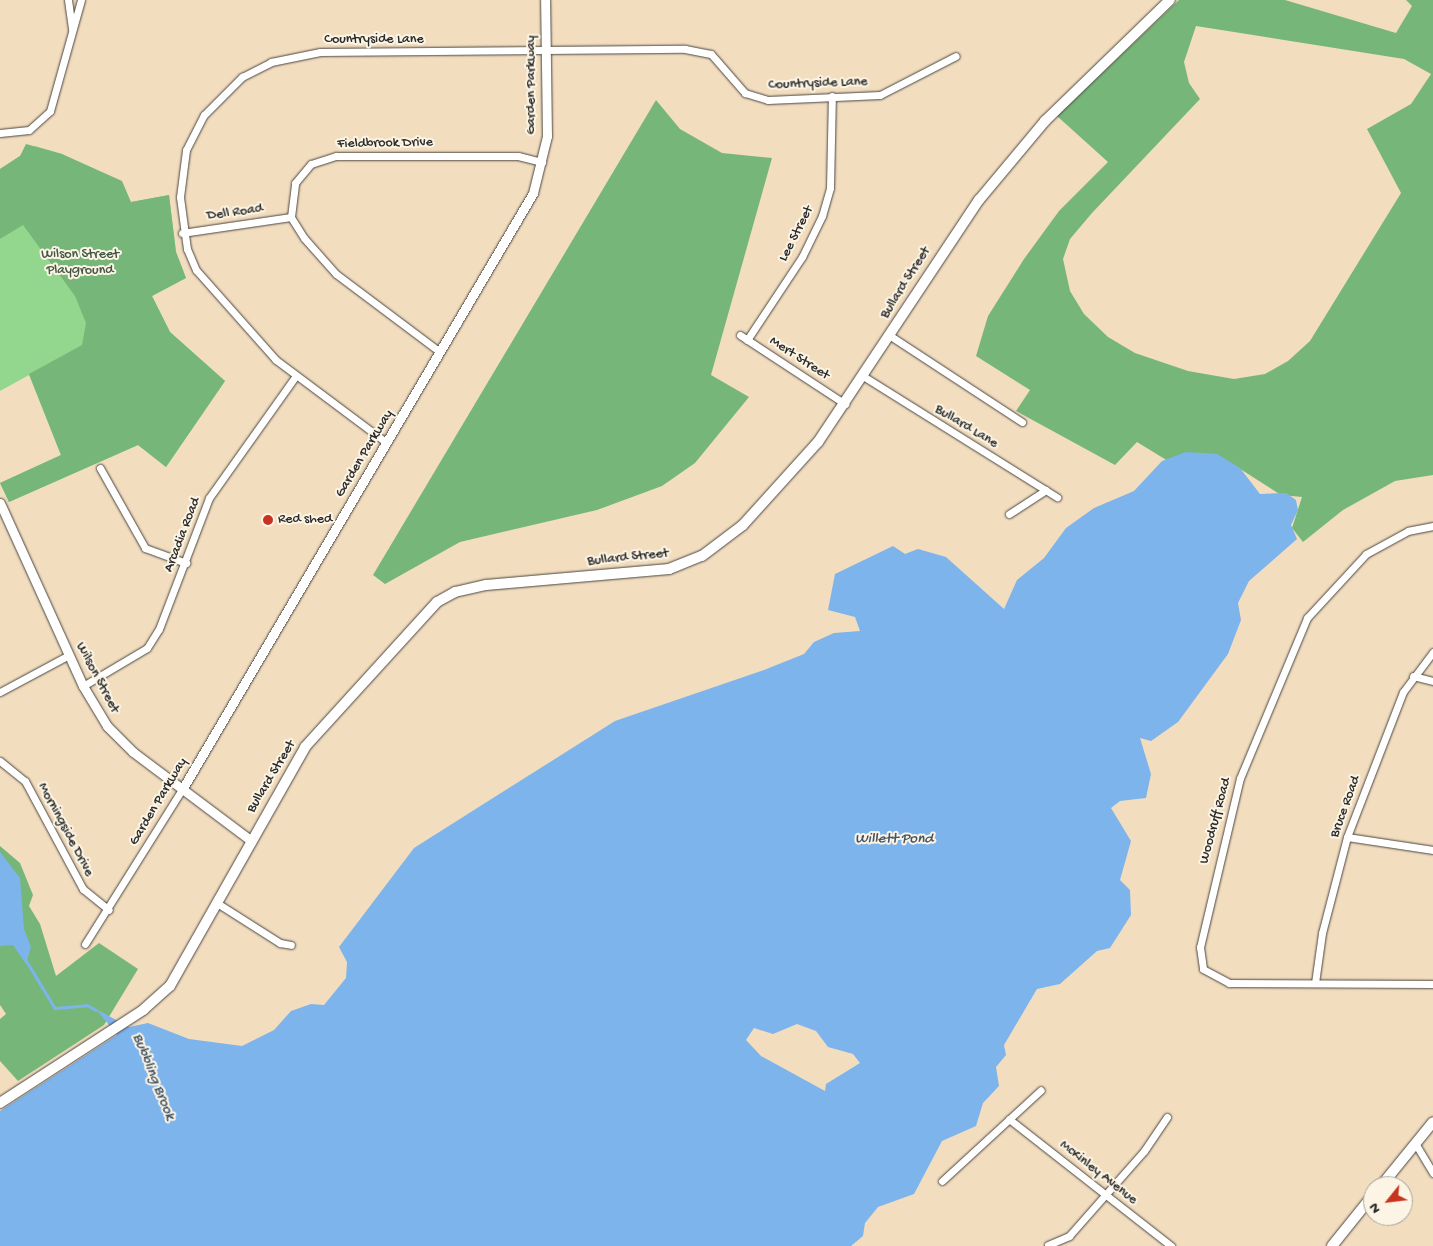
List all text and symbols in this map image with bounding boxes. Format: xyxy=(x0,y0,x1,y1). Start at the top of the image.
street label: Countryside Lane xyxy=(324,32,424,48)
street label: Garden Parkway xyxy=(524,35,540,135)
street label: Countryside Lane xyxy=(768,74,868,94)
street label: Fieldbrook Drive xyxy=(337,135,433,153)
street label: Dell Road xyxy=(206,201,264,225)
street label: Lee Street xyxy=(776,203,818,265)
street label: Bullard Street xyxy=(877,244,935,322)
park label: Wilson Street Playground xyxy=(41,247,119,280)
street label: Mert Street xyxy=(766,333,832,385)
street label: Bullard Lane xyxy=(931,402,1001,452)
street label: Garden Parkway xyxy=(332,407,398,501)
street label: Arcadia Road xyxy=(161,495,205,575)
place label: Red shed xyxy=(278,512,332,528)
marker: Red shed xyxy=(262,514,274,526)
street label: Bullard Street xyxy=(587,545,669,571)
street label: Wilson Street xyxy=(71,640,123,716)
street label: Bullard Street xyxy=(244,738,300,816)
street label: Garden Parkway xyxy=(126,755,192,849)
street label: Bruce Road xyxy=(1327,774,1365,840)
street label: Woodruff Road xyxy=(1196,776,1236,866)
street label: Morningside Drive xyxy=(33,780,97,880)
water label: Willett Pond xyxy=(855,831,933,849)
water label: Bubbling Brook xyxy=(128,1031,178,1123)
street label: McKinley Avenue xyxy=(1056,1137,1140,1209)
north arrow xyxy=(1363,1176,1413,1226)
text: N xyxy=(1366,1200,1385,1216)

